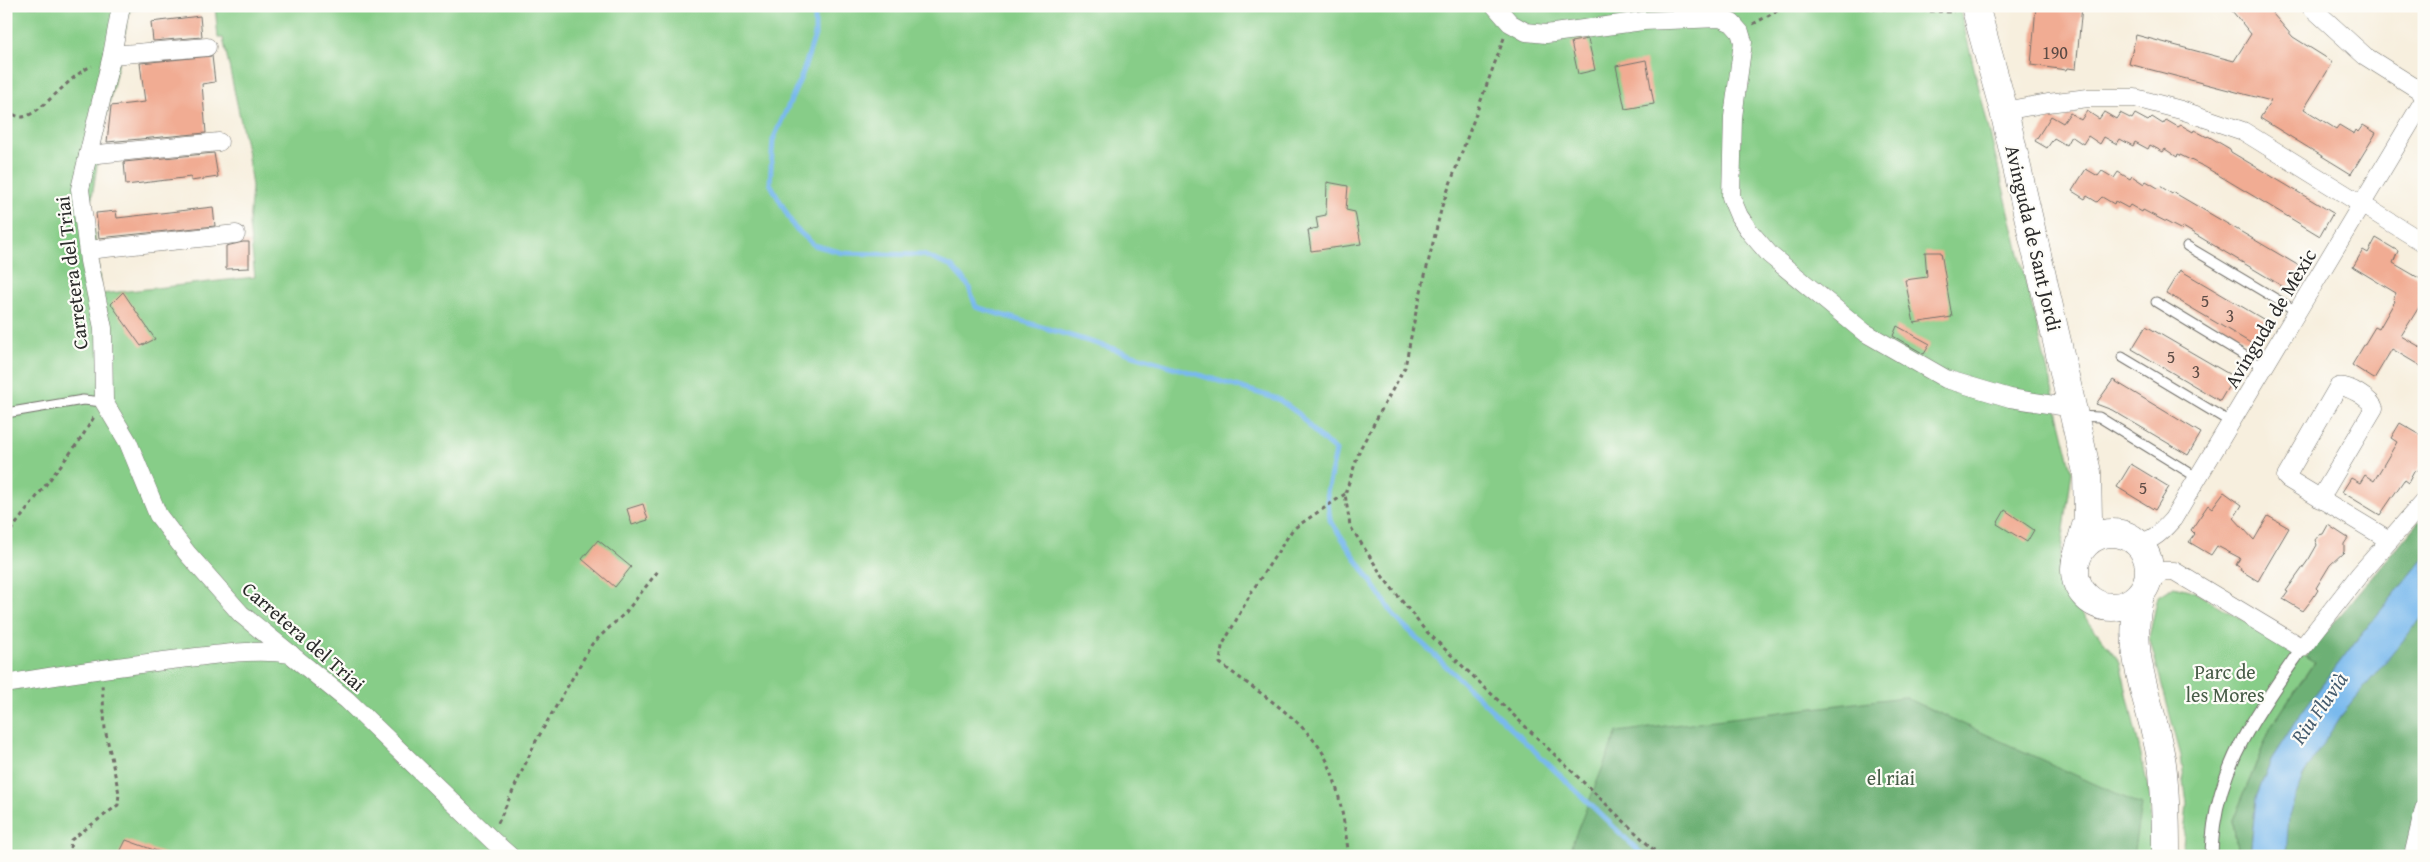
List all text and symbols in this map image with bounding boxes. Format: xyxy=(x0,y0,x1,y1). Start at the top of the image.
house number: 190 xyxy=(2042,39,2068,66)
street label: Avinguda de Sant Jordi xyxy=(1998,142,2070,334)
street label: Carretera del Triai xyxy=(47,194,95,351)
street label: Avinguda de Mèxic xyxy=(2217,243,2323,393)
house number: 5 xyxy=(2201,287,2209,314)
house number: 3 xyxy=(2226,302,2234,329)
house number: 5 xyxy=(2167,343,2175,370)
house number: 3 xyxy=(2192,358,2200,385)
house number: 5 xyxy=(2139,474,2147,501)
street label: Carretera del Triai xyxy=(236,574,372,698)
park label: Parc de les Mores xyxy=(2185,657,2265,709)
water label: Riu Fluvià xyxy=(2282,665,2355,751)
park label: el riai xyxy=(1867,763,1916,792)

